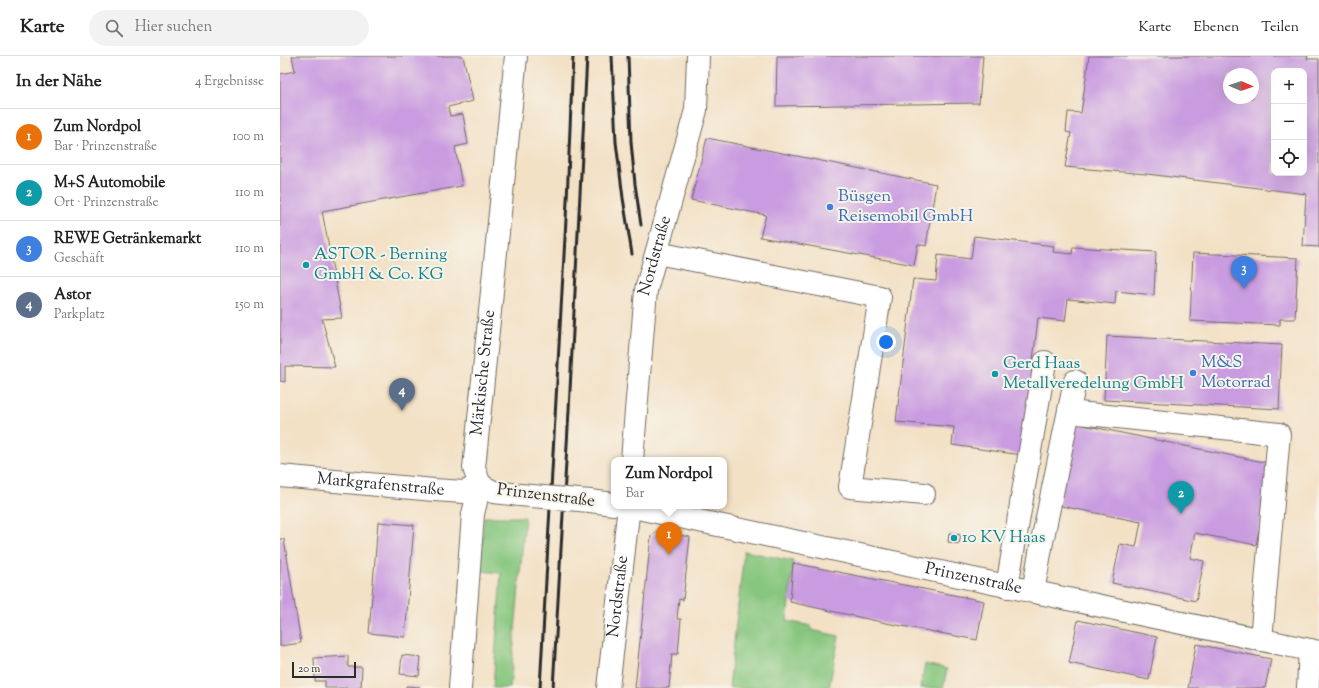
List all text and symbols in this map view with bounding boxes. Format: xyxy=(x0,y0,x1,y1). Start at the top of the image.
search box xyxy=(89,10,369,46)
text: Karte xyxy=(20,14,65,41)
icon: search xyxy=(103,17,125,39)
text: Hier suchen xyxy=(135,17,212,38)
text: Karte xyxy=(1139,18,1172,38)
text: Ebenen xyxy=(1194,18,1239,38)
text: Teilen xyxy=(1261,18,1299,38)
north arrow xyxy=(1223,68,1259,104)
map controls xyxy=(1271,68,1307,176)
button: + xyxy=(1271,68,1307,104)
text: In der Nähe xyxy=(16,70,102,94)
text: 4 Ergebnisse xyxy=(195,73,264,91)
button: − xyxy=(1271,104,1307,140)
text: Zum Nordpol xyxy=(54,117,141,138)
text: 1 xyxy=(27,128,31,146)
text: 100 m xyxy=(232,128,264,146)
text: Bar · Prinzenstraße xyxy=(54,138,157,156)
button: locate xyxy=(1271,140,1307,176)
text: M+S Automobile xyxy=(54,173,165,194)
text: 2 xyxy=(26,184,32,202)
text: 110 m xyxy=(235,184,264,202)
place label: Büsgen Reisemobil GmbH xyxy=(838,185,974,229)
text: Ort · Prinzenstraße xyxy=(54,194,159,212)
marker: Büsgen Reisemobil GmbH xyxy=(825,202,835,212)
street label: Nordstraße xyxy=(633,213,678,299)
text: REWE Getränkemarkt xyxy=(54,229,201,250)
text: 3 xyxy=(26,240,32,258)
text: 110 m xyxy=(235,240,264,258)
place label: ASTOR - Berning GmbH & Co. KG xyxy=(314,243,447,287)
text: Geschäft xyxy=(54,250,104,268)
pin: 3 xyxy=(1231,256,1257,289)
marker: ASTOR - Berning GmbH & Co. KG xyxy=(301,260,311,270)
text: Astor xyxy=(54,285,91,306)
text: 4 xyxy=(26,296,32,314)
text: 150 m xyxy=(235,296,264,314)
text: Parkplatz xyxy=(54,306,105,324)
street label: Märkische Straße xyxy=(465,309,502,437)
your location xyxy=(876,332,896,352)
place label: M&S Motorrad xyxy=(1201,351,1271,395)
place label: Gerd Haas Metallveredelung GmbH xyxy=(1003,352,1184,396)
marker: M&S Motorrad xyxy=(1188,368,1198,378)
marker: Gerd Haas Metallveredelung GmbH xyxy=(990,369,1000,379)
pin: 4 xyxy=(389,378,415,411)
popup xyxy=(611,457,727,509)
text: Zum Nordpol xyxy=(625,464,713,485)
street label: Markgrafenstraße xyxy=(316,467,445,503)
street label: Prinzenstraße xyxy=(496,478,596,514)
pin: 2 xyxy=(1168,481,1194,514)
text: Bar xyxy=(625,485,644,503)
pin: 1 xyxy=(656,522,682,555)
place label: 10 KV Haas xyxy=(962,526,1046,550)
marker: 10 KV Haas xyxy=(949,533,959,543)
street label: Nordstraße xyxy=(602,554,635,639)
street label: Prinzenstraße xyxy=(923,557,1024,601)
scale bar xyxy=(292,660,356,679)
text: 20 m xyxy=(298,661,320,677)

